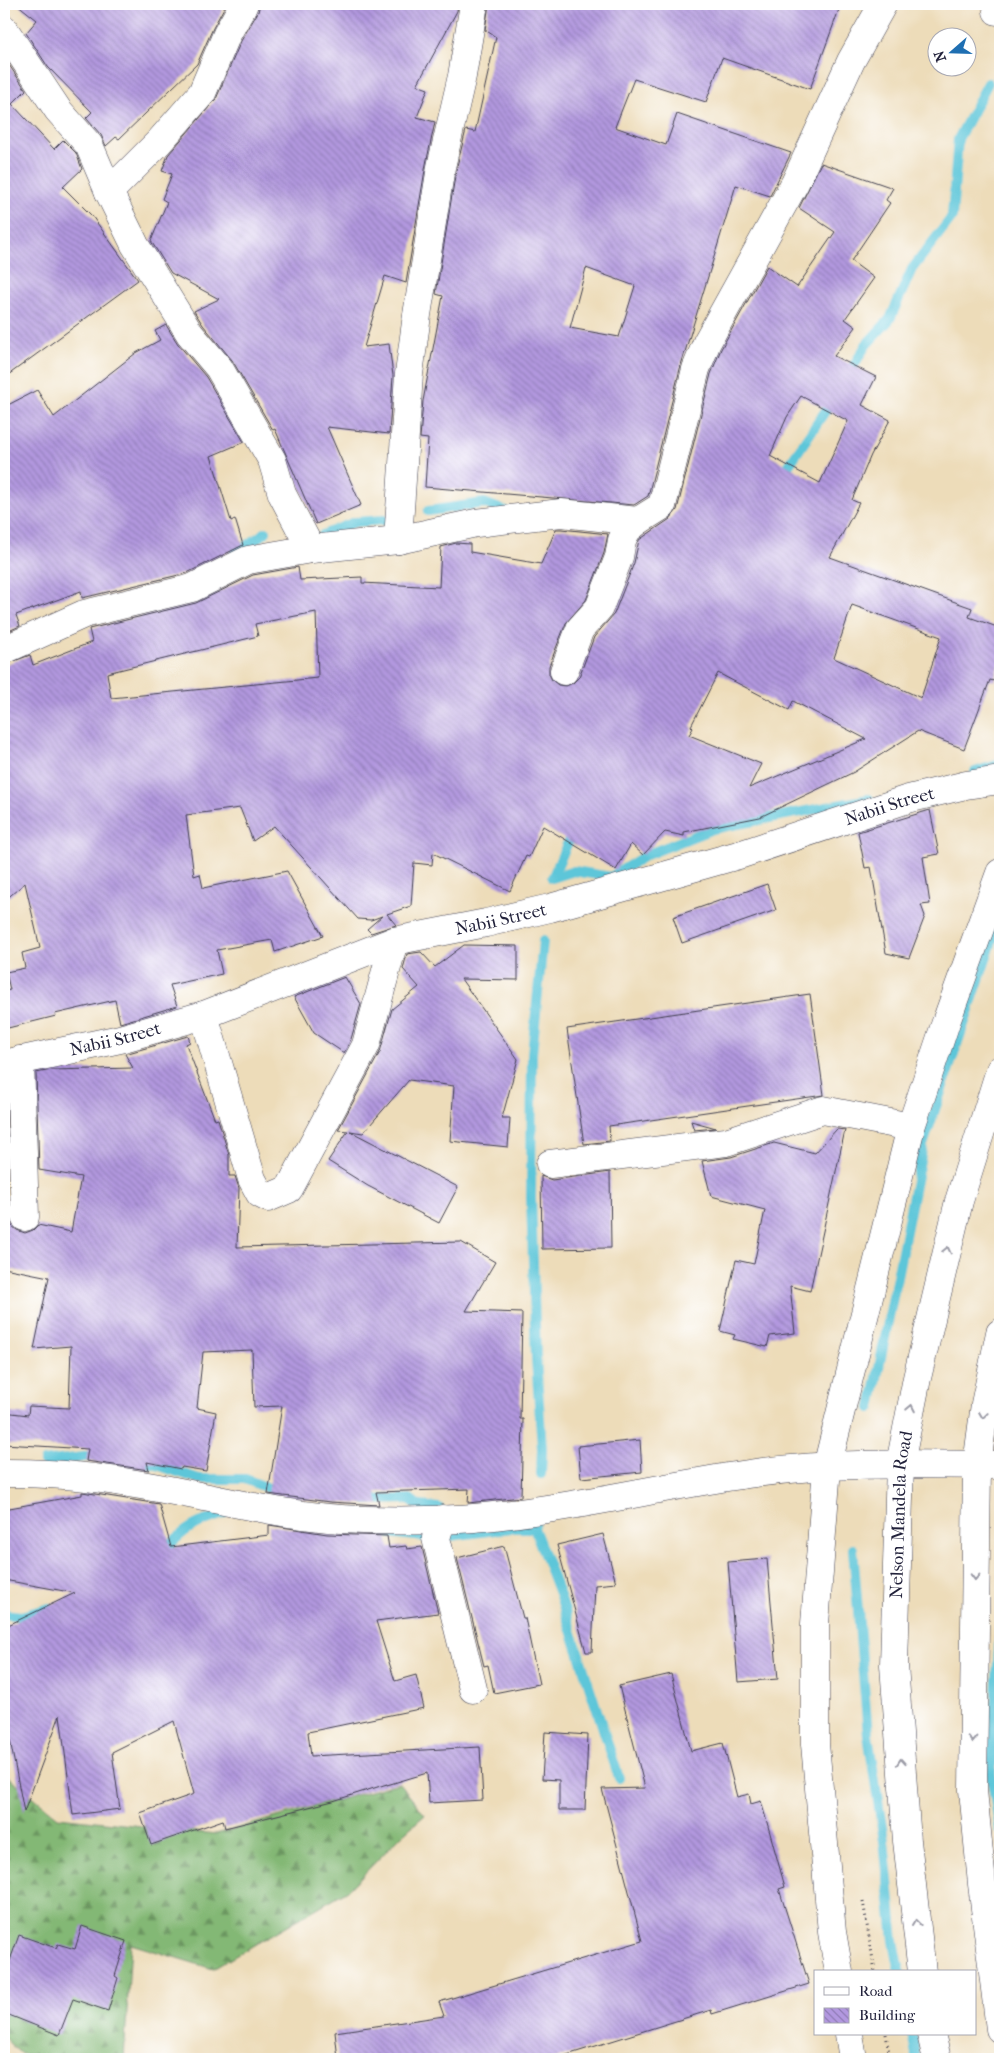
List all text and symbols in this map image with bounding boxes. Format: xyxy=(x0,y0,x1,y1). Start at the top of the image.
north arrow xyxy=(926,28,976,78)
text: N xyxy=(930,48,950,64)
street label: Nabii Street xyxy=(842,782,937,830)
street label: Nabii Street xyxy=(453,899,549,939)
street label: Nabii Street xyxy=(68,1017,164,1060)
one-way arrow xyxy=(941,1245,952,1254)
one-way arrow xyxy=(905,1403,916,1412)
one-way arrow xyxy=(978,1411,989,1419)
street label: Nelson Mandela Road xyxy=(885,1429,917,1599)
one-way arrow xyxy=(970,1574,980,1581)
one-way arrow xyxy=(968,1736,978,1744)
one-way arrow xyxy=(896,1757,907,1765)
one-way arrow xyxy=(911,1919,922,1927)
legend xyxy=(814,1970,976,2036)
text: Road xyxy=(859,1982,893,2000)
text: Building xyxy=(859,2006,916,2024)

